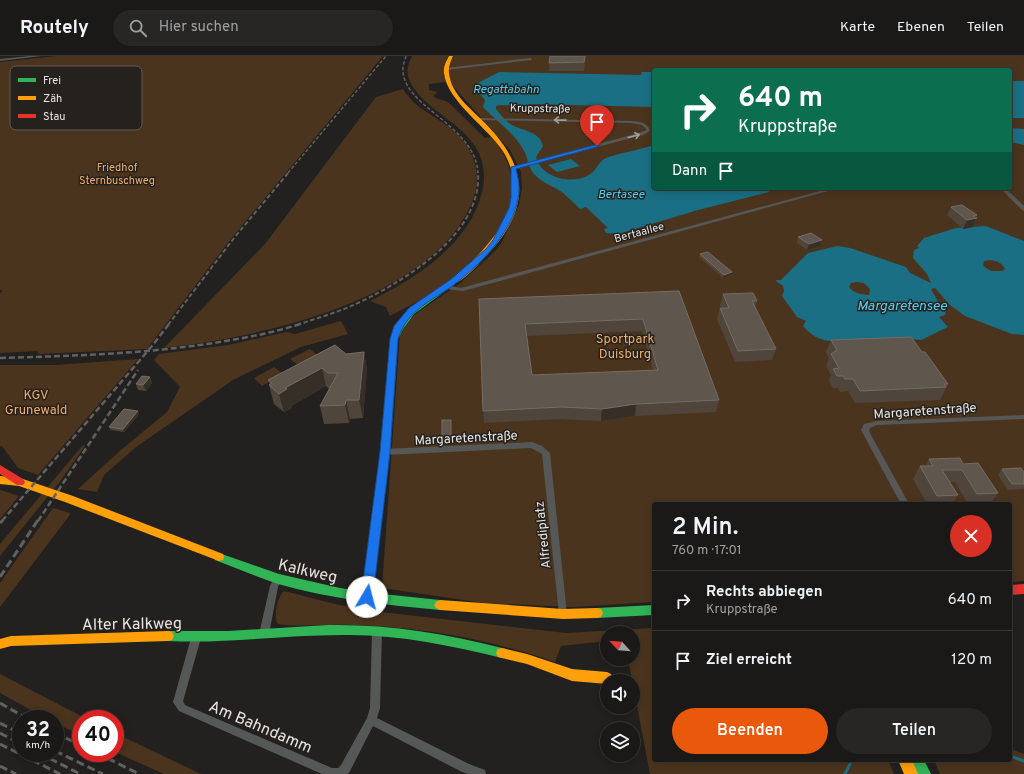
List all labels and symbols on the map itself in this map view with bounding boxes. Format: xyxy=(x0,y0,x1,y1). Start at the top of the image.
legend xyxy=(10,66,142,130)
text: Frei xyxy=(43,74,61,88)
water label: Regattabahn xyxy=(473,82,540,98)
text: Zäh xyxy=(43,92,62,106)
street label: Kruppstraße xyxy=(510,101,570,117)
pin xyxy=(580,105,614,146)
text: Stau xyxy=(43,110,66,124)
one-way arrow xyxy=(554,116,567,124)
one-way arrow xyxy=(627,132,640,139)
park label: Friedhof Sternbuschweg xyxy=(79,161,155,188)
water label: Bertasee xyxy=(598,187,645,203)
street label: Bertaallee xyxy=(613,220,666,246)
water label: Margaretensee xyxy=(857,298,948,315)
park label: Sportpark Duisburg xyxy=(596,332,654,363)
park label: KGV Grunewald xyxy=(5,388,67,419)
street label: Margaretenstraße xyxy=(873,400,977,424)
street label: Margaretenstraße xyxy=(414,428,518,450)
street label: Alfrediplatz xyxy=(532,500,555,569)
street label: Kalkweg xyxy=(276,555,339,588)
position arrow xyxy=(346,576,388,618)
street label: Alter Kalkweg xyxy=(82,614,182,636)
north arrow xyxy=(600,626,640,666)
street label: Am Bahndamm xyxy=(205,697,315,759)
speed limit sign: 40 xyxy=(72,710,124,762)

